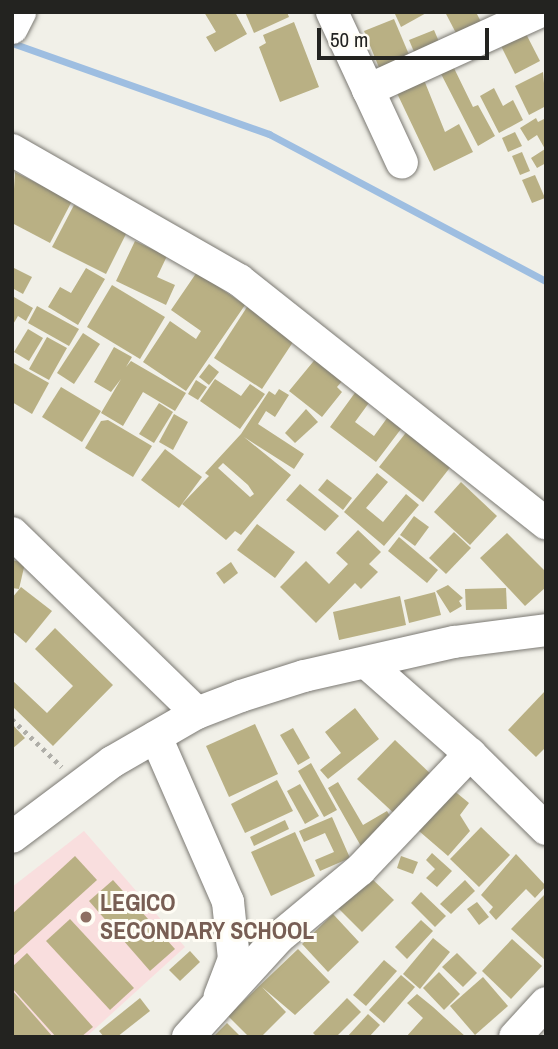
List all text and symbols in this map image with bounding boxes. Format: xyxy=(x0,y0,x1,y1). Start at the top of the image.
scale bar xyxy=(320,14,491,58)
text: 50 m xyxy=(330,25,368,54)
place label: LEGICO SECONDARY SCHOOL xyxy=(100,889,315,945)
marker: LEGICO SECONDARY SCHOOL xyxy=(78,909,94,925)

